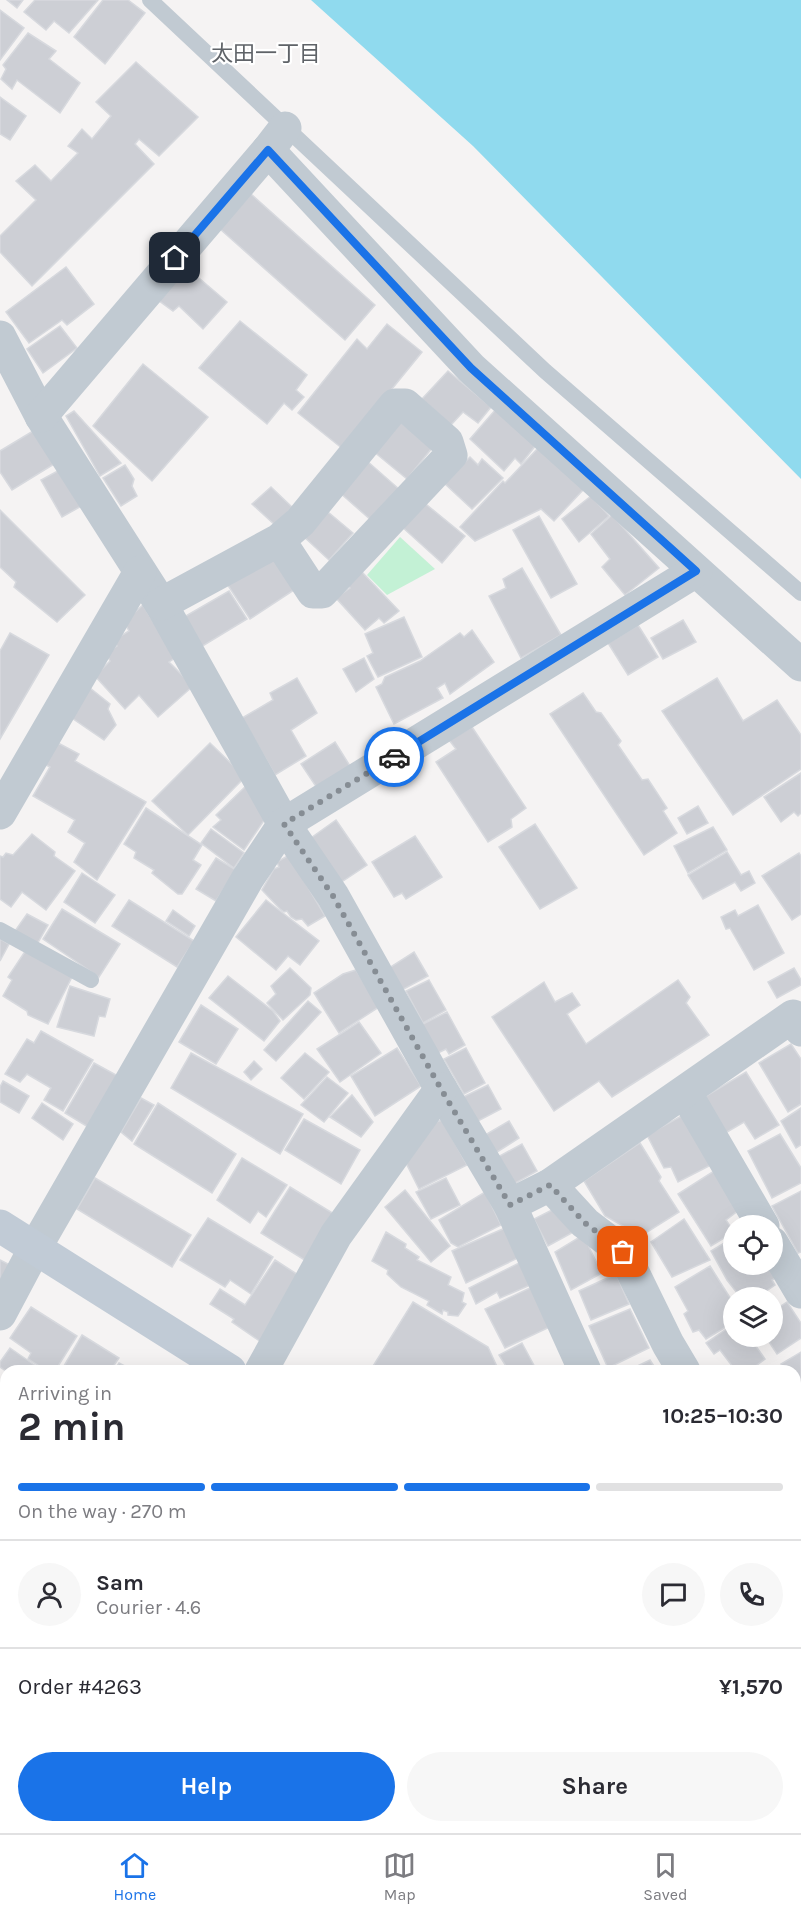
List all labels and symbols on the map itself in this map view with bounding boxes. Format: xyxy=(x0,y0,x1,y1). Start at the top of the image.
district label: 太田一丁目 xyxy=(211,41,321,67)
pin xyxy=(149,232,200,283)
courier xyxy=(364,727,424,787)
pin xyxy=(597,1226,648,1277)

